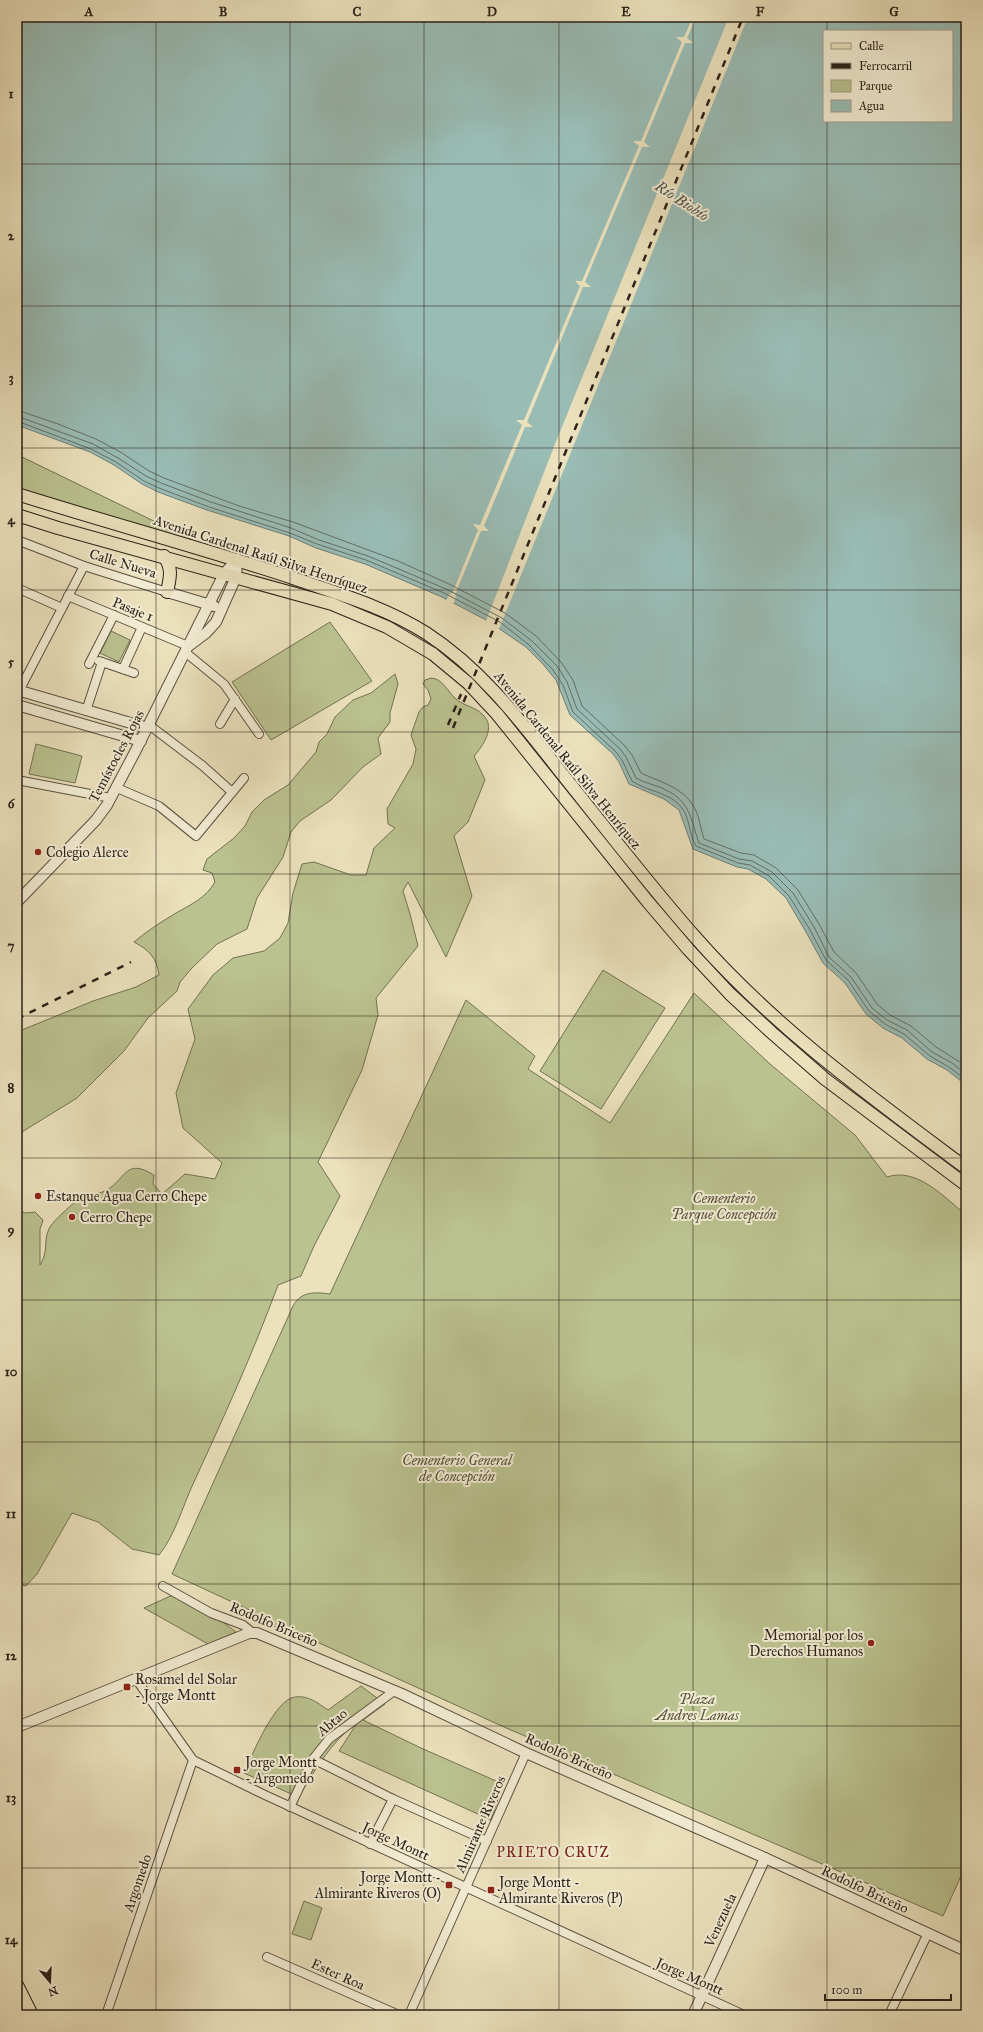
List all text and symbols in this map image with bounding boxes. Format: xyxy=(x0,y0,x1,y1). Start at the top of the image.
text: A xyxy=(84,4,94,20)
text: B xyxy=(219,4,228,20)
text: C xyxy=(353,4,362,20)
text: D xyxy=(487,4,497,20)
text: E xyxy=(621,4,631,20)
text: F xyxy=(756,4,765,20)
text: G xyxy=(889,4,899,20)
legend xyxy=(823,30,953,122)
text: Calle xyxy=(859,39,884,53)
text: Ferrocarril xyxy=(859,59,913,73)
text: Parque xyxy=(859,79,892,94)
text: 1 xyxy=(8,86,14,102)
text: Agua xyxy=(858,99,885,114)
water label: Río Biobío xyxy=(651,177,712,225)
text: 2 xyxy=(8,228,15,244)
text: 3 xyxy=(8,370,14,386)
street label: Avenida Cardenal Raúl Silva Henríquez xyxy=(150,511,371,598)
text: 4 xyxy=(7,512,15,528)
street label: Calle Nueva xyxy=(87,545,159,582)
street label: Pasaje 1 xyxy=(110,594,156,625)
text: 5 xyxy=(8,654,15,670)
street label: Avenida Cardenal Raúl Silva Henríquez xyxy=(489,667,645,854)
street label: Temístocles Rojas xyxy=(85,707,148,805)
text: 6 xyxy=(8,796,16,812)
place label: Colegio Alerce xyxy=(46,844,129,861)
marker: Colegio Alerce xyxy=(33,847,43,857)
text: 7 xyxy=(8,938,15,954)
text: 8 xyxy=(8,1080,15,1096)
place label: Estanque Agua Cerro Chepe xyxy=(46,1188,207,1206)
park label: Cementerio Parque Concepción xyxy=(671,1190,777,1224)
marker: Estanque Agua Cerro Chepe xyxy=(33,1191,43,1201)
place label: Cerro Chepe xyxy=(80,1209,152,1226)
marker: Cerro Chepe xyxy=(67,1212,77,1222)
text: 9 xyxy=(8,1222,15,1238)
text: 10 xyxy=(5,1364,18,1380)
park label: Cementerio General de Concepción xyxy=(402,1452,513,1486)
text: 11 xyxy=(6,1506,16,1522)
street label: Rodolfo Briceño xyxy=(227,1598,321,1651)
place label: Memorial por los Derechos Humanos xyxy=(749,1627,863,1660)
marker: Memorial por los Derechos Humanos xyxy=(866,1638,876,1648)
text: 12 xyxy=(5,1648,17,1664)
place label: Rosamel del Solar - Jorge Montt xyxy=(135,1671,238,1705)
marker: Rosamel del Solar - Jorge Montt xyxy=(122,1682,132,1692)
park label: Plaza Andres Lamas xyxy=(653,1691,740,1724)
street label: Abtao xyxy=(313,1705,351,1741)
street label: Rodolfo Briceño xyxy=(522,1730,615,1783)
place label: Jorge Montt - Argomedo xyxy=(243,1754,317,1787)
marker: Jorge Montt - Argomedo xyxy=(232,1765,242,1775)
street label: Almirante Riveros xyxy=(451,1773,510,1876)
text: 13 xyxy=(6,1790,16,1806)
street label: Jorge Montt xyxy=(357,1818,432,1865)
district label: PRIETO CRUZ xyxy=(496,1843,610,1861)
street label: Argomedo xyxy=(119,1852,155,1915)
street label: Rodolfo Briceño xyxy=(818,1862,911,1917)
place label: Jorge Montt - Almirante Riveros (O) xyxy=(314,1869,441,1903)
place label: Jorge Montt - Almirante Riveros (P) xyxy=(497,1874,623,1908)
marker: Jorge Montt - Almirante Riveros (O) xyxy=(444,1880,454,1890)
marker: Jorge Montt - Almirante Riveros (P) xyxy=(486,1885,496,1895)
street label: Venezuela xyxy=(700,1891,740,1951)
text: 14 xyxy=(5,1932,18,1948)
street label: Jorge Montt xyxy=(651,1953,726,2000)
street label: Ester Roa xyxy=(308,1955,367,1994)
north arrow xyxy=(30,1962,70,2002)
scale bar xyxy=(825,1976,951,2002)
text: N xyxy=(46,1983,60,1999)
text: 100 m xyxy=(831,1983,862,1997)

